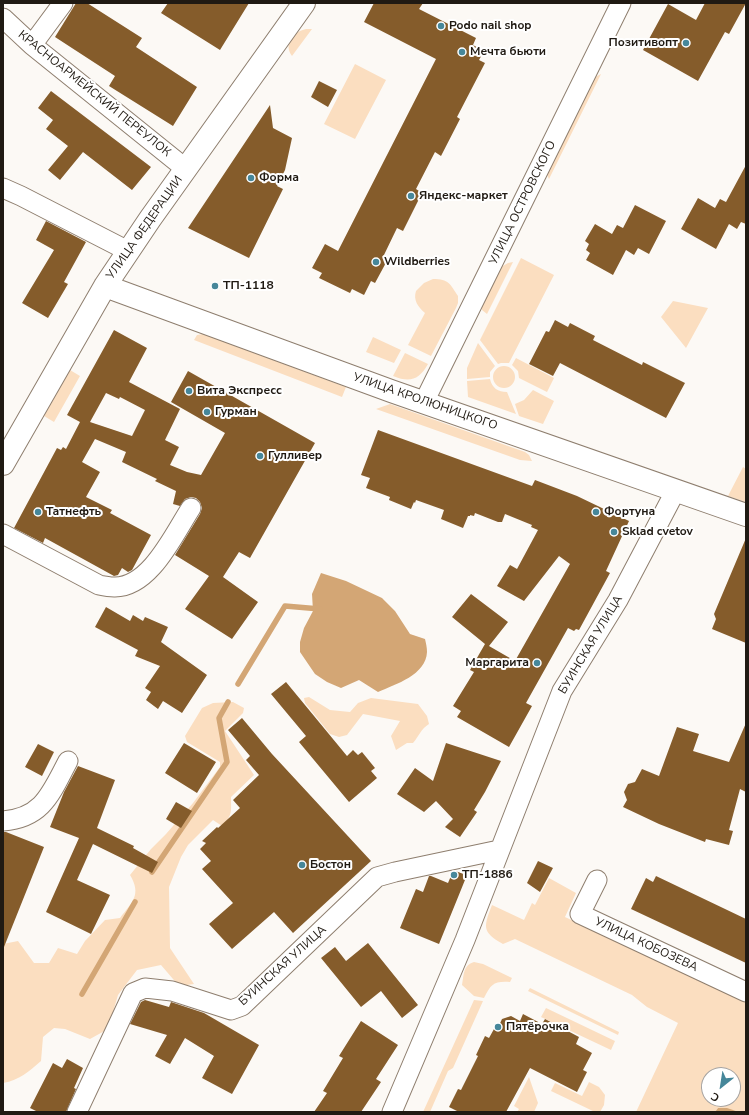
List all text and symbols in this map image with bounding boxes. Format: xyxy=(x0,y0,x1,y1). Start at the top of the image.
place label: Podo nail shop xyxy=(449,19,531,33)
marker: Podo nail shop xyxy=(436,21,446,31)
street label: КРАСНОАРМЕЙСКИЙ ПЕРЕУЛОК xyxy=(15,28,173,160)
place label: Позитивопт xyxy=(608,36,678,50)
marker: Позитивопт xyxy=(681,38,691,48)
place label: Мечта бьюти xyxy=(470,45,546,59)
marker: Мечта бьюти xyxy=(457,47,467,57)
street label: УЛИЦА ОСТРОВСКОГО xyxy=(487,139,559,267)
place label: Форма xyxy=(259,171,299,185)
marker: Форма xyxy=(246,173,256,183)
street label: УЛИЦА ФЕДЕРАЦИИ xyxy=(104,174,186,282)
place label: Яндекс-маркет xyxy=(419,189,508,203)
marker: Яндекс-маркет xyxy=(406,191,416,201)
place label: Wildberries xyxy=(384,255,450,269)
marker: Wildberries xyxy=(371,257,381,267)
place label: ТП-1118 xyxy=(223,279,274,293)
marker: ТП-1118 xyxy=(210,281,220,291)
street label: УЛИЦА КРОЛЮНИЦКОГО xyxy=(351,370,499,434)
place label: Вита Экспресс xyxy=(197,384,282,398)
marker: Вита Экспресс xyxy=(184,386,194,396)
place label: Гурман xyxy=(215,405,257,419)
marker: Гурман xyxy=(202,407,212,417)
place label: Гулливер xyxy=(268,449,322,463)
marker: Гулливер xyxy=(255,451,265,461)
place label: Татнефть xyxy=(46,505,101,519)
place label: Фортуна xyxy=(604,505,655,519)
marker: Татнефть xyxy=(33,507,43,517)
marker: Фортуна xyxy=(591,507,601,517)
place label: Sklad cvetov xyxy=(622,525,693,539)
marker: Sklad cvetov xyxy=(609,527,619,537)
street label: БУИНСКАЯ УЛИЦА xyxy=(556,593,626,697)
place label: Маргарита xyxy=(465,656,529,670)
marker: Маргарита xyxy=(532,658,542,668)
place label: Бостон xyxy=(310,858,351,872)
marker: Бостон xyxy=(297,860,307,870)
place label: ТП-1886 xyxy=(462,868,513,882)
marker: ТП-1886 xyxy=(449,870,459,880)
street label: УЛИЦА КОБОЗЕВА xyxy=(592,915,700,975)
street label: БУИНСКАЯ УЛИЦА xyxy=(236,923,330,1009)
place label: Пятёрочка xyxy=(506,1020,569,1034)
marker: Пятёрочка xyxy=(493,1022,503,1032)
north arrow xyxy=(701,1067,741,1107)
text: С xyxy=(708,1089,722,1105)

